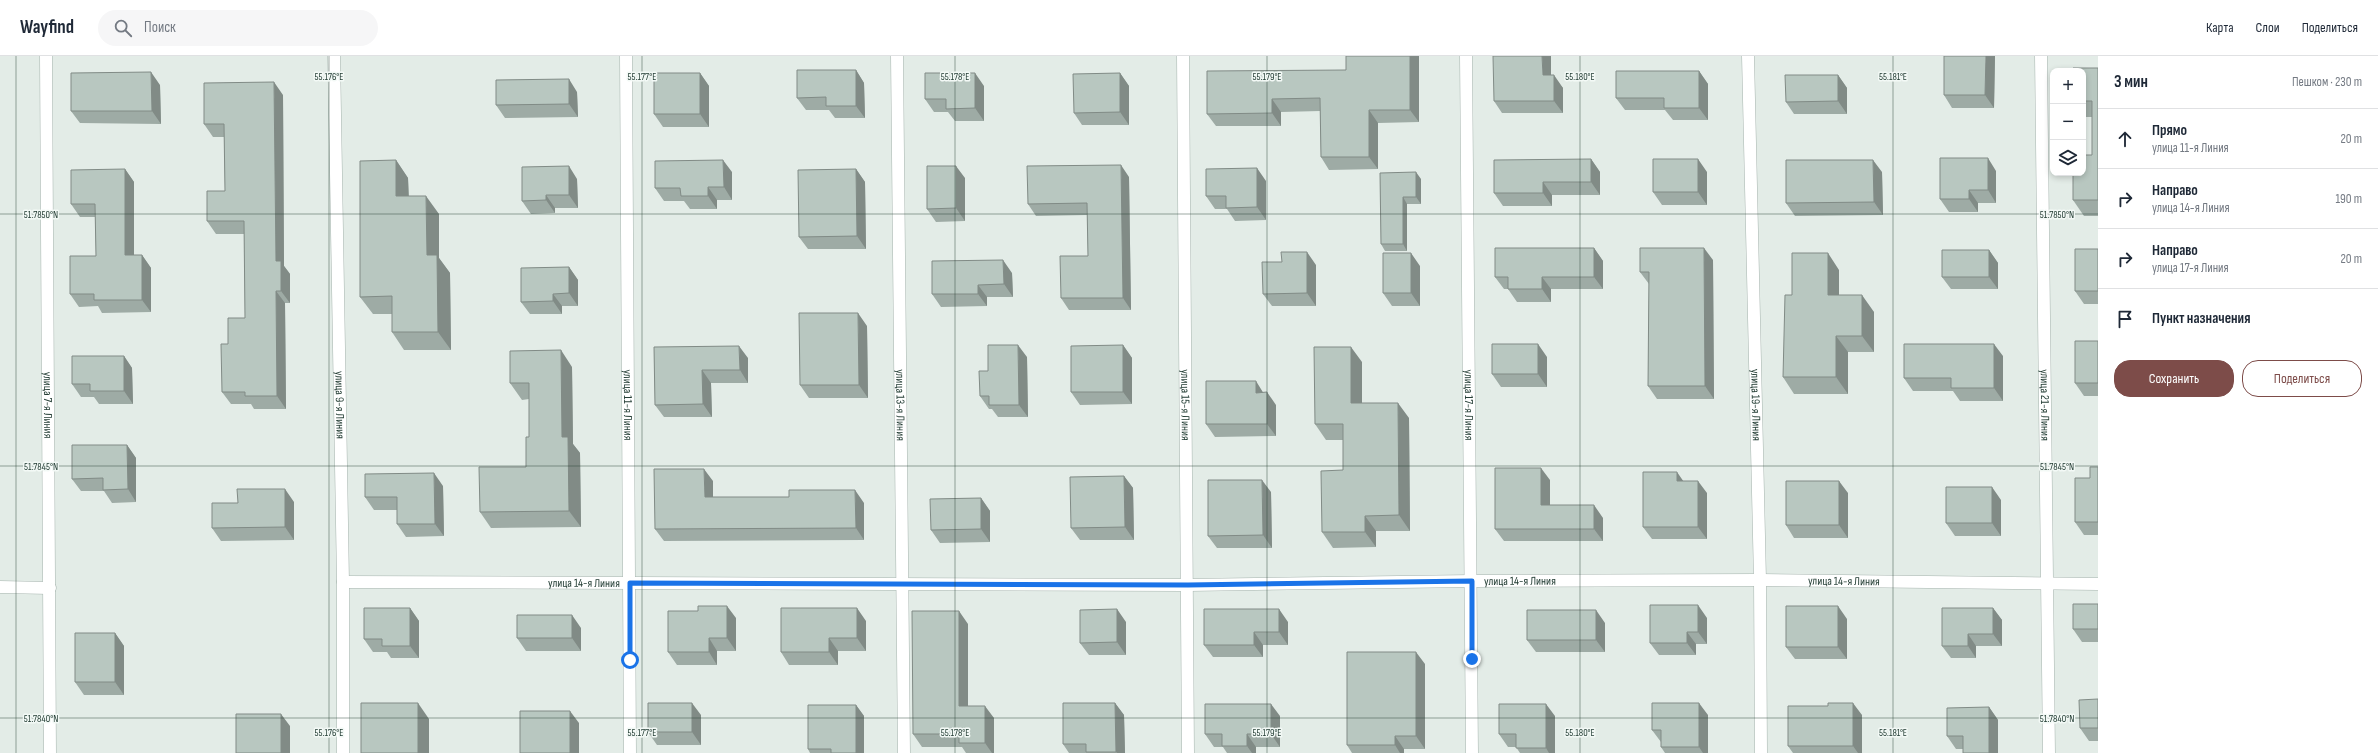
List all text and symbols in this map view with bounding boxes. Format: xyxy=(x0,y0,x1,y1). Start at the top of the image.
search box xyxy=(98,10,378,46)
text: Wayfind xyxy=(20,16,74,39)
icon: search xyxy=(112,17,134,39)
text: Поиск xyxy=(144,18,176,37)
text: Карта xyxy=(2206,19,2234,36)
text: Слои xyxy=(2256,19,2280,36)
text: Поделиться xyxy=(2302,19,2358,36)
map controls xyxy=(2050,68,2086,176)
button: + xyxy=(2050,68,2086,104)
text: 55.176°E xyxy=(315,71,343,83)
text: 55.177°E xyxy=(628,71,656,83)
text: 55.178°E xyxy=(941,71,969,83)
text: 55.179°E xyxy=(1253,71,1282,83)
text: 55.180°E xyxy=(1565,71,1595,83)
text: 55.181°E xyxy=(1879,71,1907,83)
text: 3 мин xyxy=(2114,72,2148,92)
text: Пешком · 230 m xyxy=(2292,74,2362,90)
button: − xyxy=(2050,104,2086,140)
text: Прямо xyxy=(2152,121,2187,140)
icon: ahead xyxy=(2114,128,2136,150)
text: 20 m xyxy=(2340,131,2362,147)
button: layers xyxy=(2050,140,2086,176)
text: улица 11-я Линия xyxy=(2152,140,2229,156)
text: Направо xyxy=(2152,181,2198,200)
icon: right xyxy=(2114,188,2136,210)
text: 190 m xyxy=(2335,191,2362,207)
text: улица 14-я Линия xyxy=(2152,200,2230,216)
text: 51.7850°N xyxy=(24,209,58,221)
text: 51.7850°N xyxy=(2040,209,2074,221)
text: Направо xyxy=(2152,241,2198,260)
icon: right xyxy=(2114,248,2136,270)
text: 20 m xyxy=(2340,251,2362,267)
text: улица 17-я Линия xyxy=(2152,260,2229,276)
icon: arrive xyxy=(2114,308,2136,330)
text: Пункт назначения xyxy=(2152,309,2250,328)
button: Сохранить xyxy=(2114,360,2234,397)
button: Поделиться xyxy=(2242,360,2362,397)
street label: улица 11-я Линия xyxy=(620,369,635,441)
street label: улица 13-я Линия xyxy=(892,369,908,441)
street label: улица 15-я Линия xyxy=(1177,369,1193,441)
street label: улица 17-я Линия xyxy=(1461,369,1476,441)
street label: улица 19-я Линия xyxy=(1747,369,1764,441)
street label: улица 21-я Линия xyxy=(2037,369,2052,441)
street label: улица 9-я Линия xyxy=(331,371,348,439)
street label: улица 7-я Линия xyxy=(40,372,55,439)
text: 51.7845°N xyxy=(24,461,58,473)
text: 51.7845°N xyxy=(2040,461,2074,473)
street label: улица 14-я Линия xyxy=(1484,574,1556,589)
street label: улица 14-я Линия xyxy=(1808,574,1880,589)
street label: улица 14-я Линия xyxy=(548,576,620,591)
route end xyxy=(1463,650,1481,668)
route start xyxy=(621,651,639,669)
text: 51.7840°N xyxy=(24,713,58,725)
text: 51.7840°N xyxy=(2040,713,2074,725)
text: 55.176°E xyxy=(315,727,343,739)
text: 55.177°E xyxy=(628,727,656,739)
text: 55.178°E xyxy=(941,727,969,739)
text: 55.179°E xyxy=(1253,727,1282,739)
text: 55.180°E xyxy=(1565,727,1595,739)
text: 55.181°E xyxy=(1879,727,1907,739)

